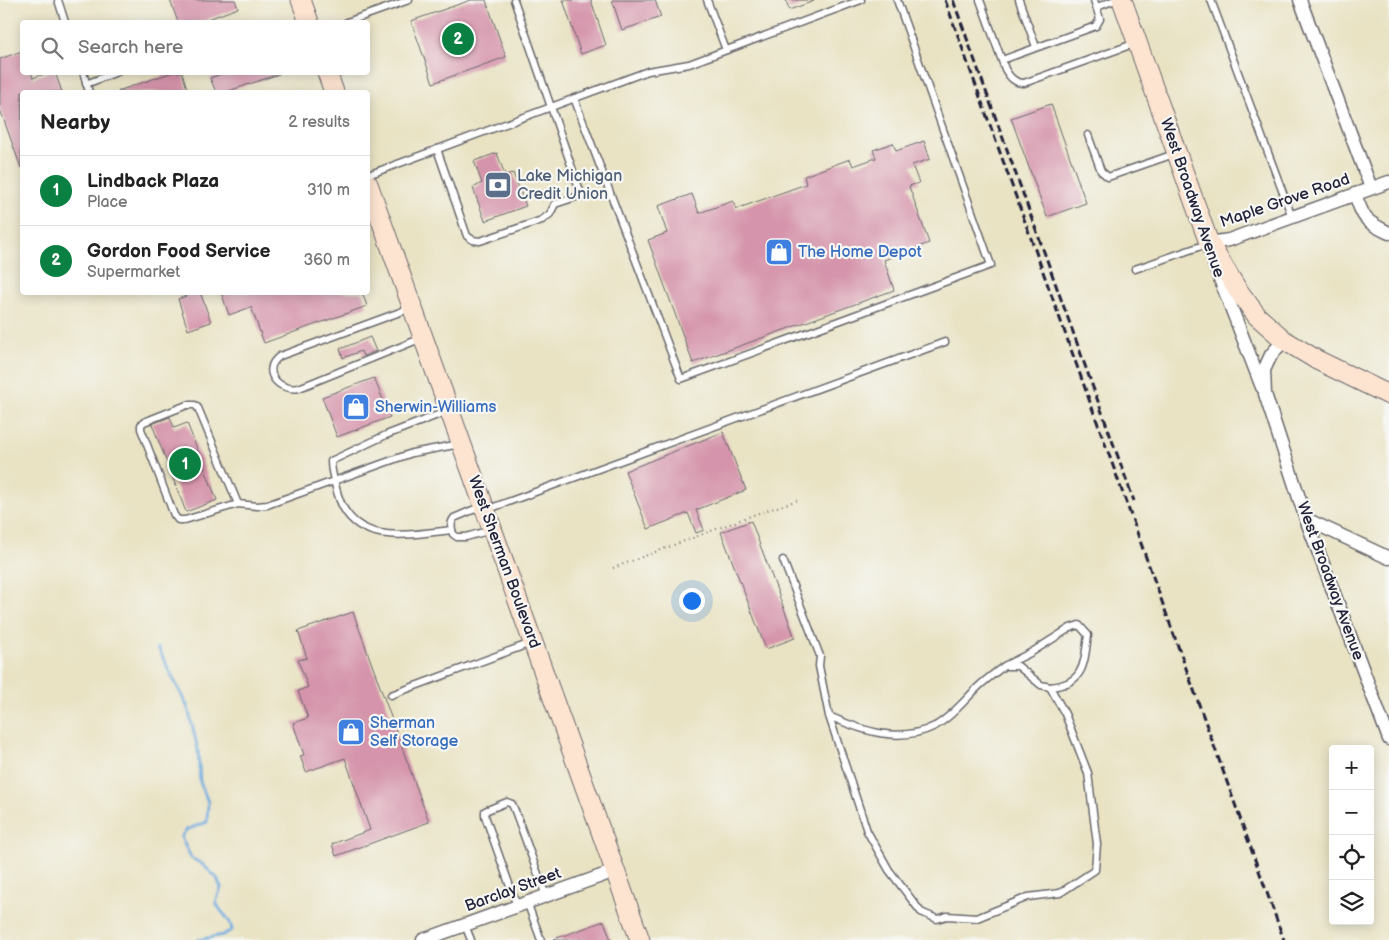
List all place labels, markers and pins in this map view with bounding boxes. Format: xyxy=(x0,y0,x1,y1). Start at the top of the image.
pin: 2 xyxy=(442,20,474,58)
place label: Lake Michigan Credit Union xyxy=(517,167,622,204)
bank icon: Lake Michigan Credit Union xyxy=(483,170,513,200)
shop icon: The Home Depot xyxy=(764,237,794,267)
place label: The Home Depot xyxy=(798,243,922,262)
shop icon: Sherwin-Williams xyxy=(341,392,371,422)
place label: Sherwin-Williams xyxy=(375,398,496,417)
pin: 1 xyxy=(169,445,201,483)
place label: Sherman Self Storage xyxy=(370,714,459,751)
shop icon: Sherman Self Storage xyxy=(336,717,366,747)

